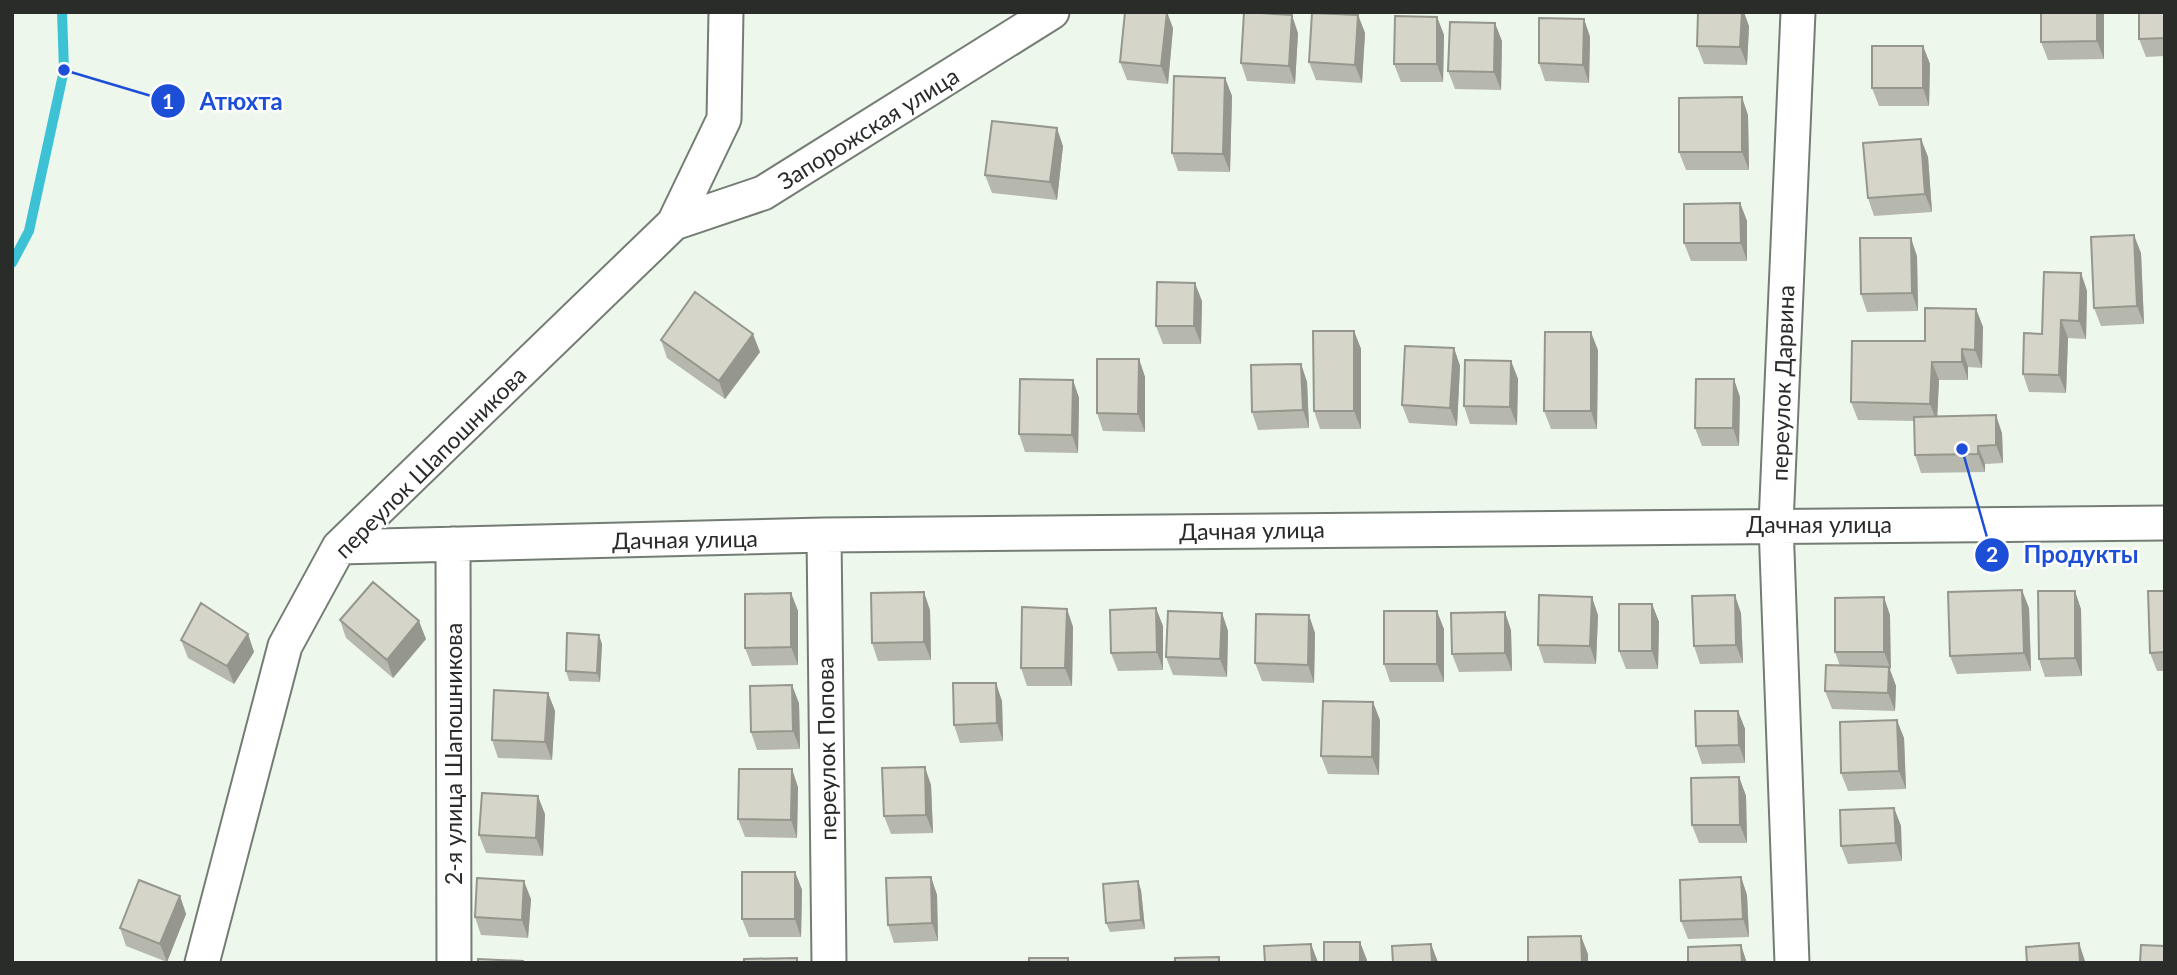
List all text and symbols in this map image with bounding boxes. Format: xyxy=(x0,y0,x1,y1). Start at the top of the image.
street label: Запорожская улица xyxy=(772,61,964,195)
callout: Атюхта xyxy=(151,79,297,124)
text: Атюхта xyxy=(198,86,283,115)
text: 1 xyxy=(162,88,174,113)
street label: переулок Дарвина xyxy=(1765,284,1799,482)
street label: переулок Шапошникова xyxy=(328,360,532,564)
street label: Дачная улица xyxy=(1746,510,1892,538)
street label: Дачная улица xyxy=(1179,515,1325,545)
street label: Дачная улица xyxy=(612,524,758,554)
callout: Продукты xyxy=(1974,532,2152,577)
text: Продукты xyxy=(2023,539,2139,568)
text: 2 xyxy=(1986,541,1998,566)
street label: 2-я улица Шапошникова xyxy=(439,623,467,885)
street label: переулок Попова xyxy=(810,657,842,841)

